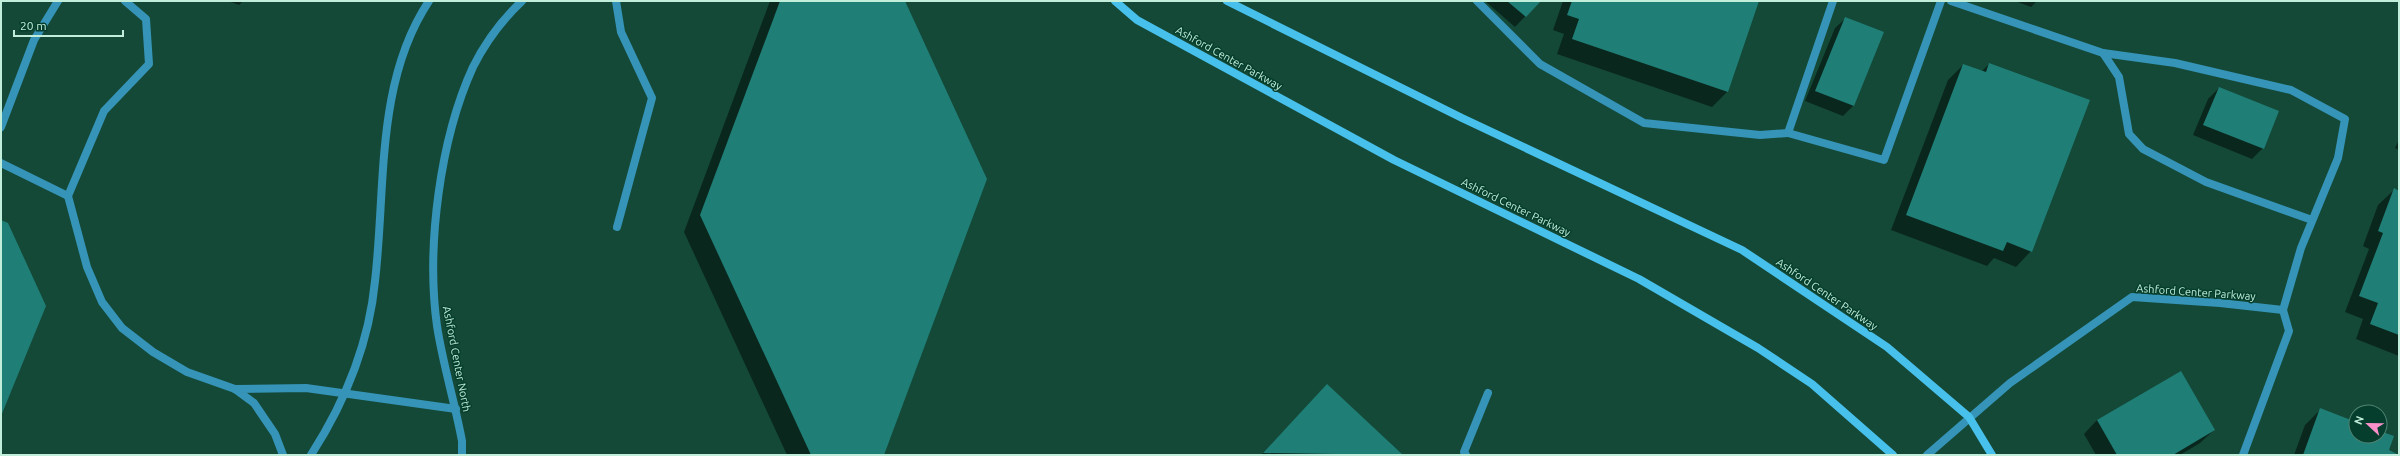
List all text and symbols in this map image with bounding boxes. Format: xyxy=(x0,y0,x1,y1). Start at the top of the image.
scale bar xyxy=(14,12,123,38)
text: 20 m xyxy=(20,19,47,32)
street label: Ashford Center Parkway xyxy=(1174,24,1285,93)
street label: Ashford Center Parkway xyxy=(1460,175,1573,239)
street label: Ashford Center Parkway xyxy=(1774,256,1880,333)
street label: Ashford Center Parkway xyxy=(2136,282,2257,302)
street label: Ashford Center North xyxy=(441,305,473,413)
north arrow xyxy=(2348,404,2388,444)
text: N xyxy=(2352,414,2366,426)

